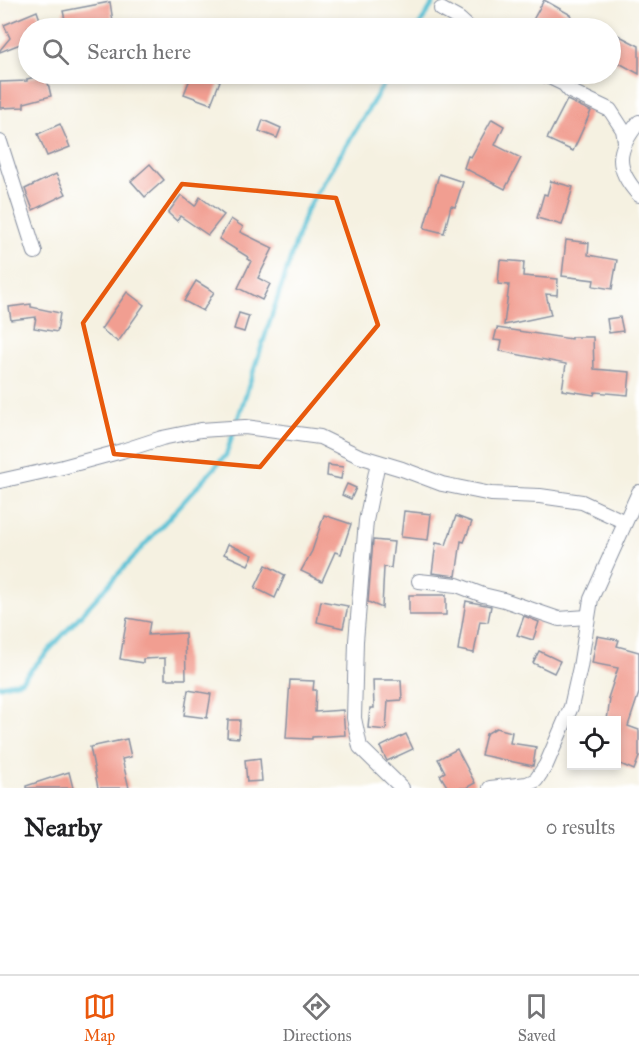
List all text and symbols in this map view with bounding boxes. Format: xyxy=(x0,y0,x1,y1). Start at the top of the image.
search box xyxy=(18,18,621,84)
icon: search xyxy=(39,35,72,68)
text: Search here xyxy=(87,38,191,65)
map controls xyxy=(567,716,621,770)
button: locate xyxy=(567,716,621,770)
text: Nearby xyxy=(24,811,102,843)
text: 0 results xyxy=(546,815,615,839)
tab: Map xyxy=(83,990,116,1045)
tab: Directions xyxy=(282,990,351,1045)
tab: Saved xyxy=(518,990,556,1045)

